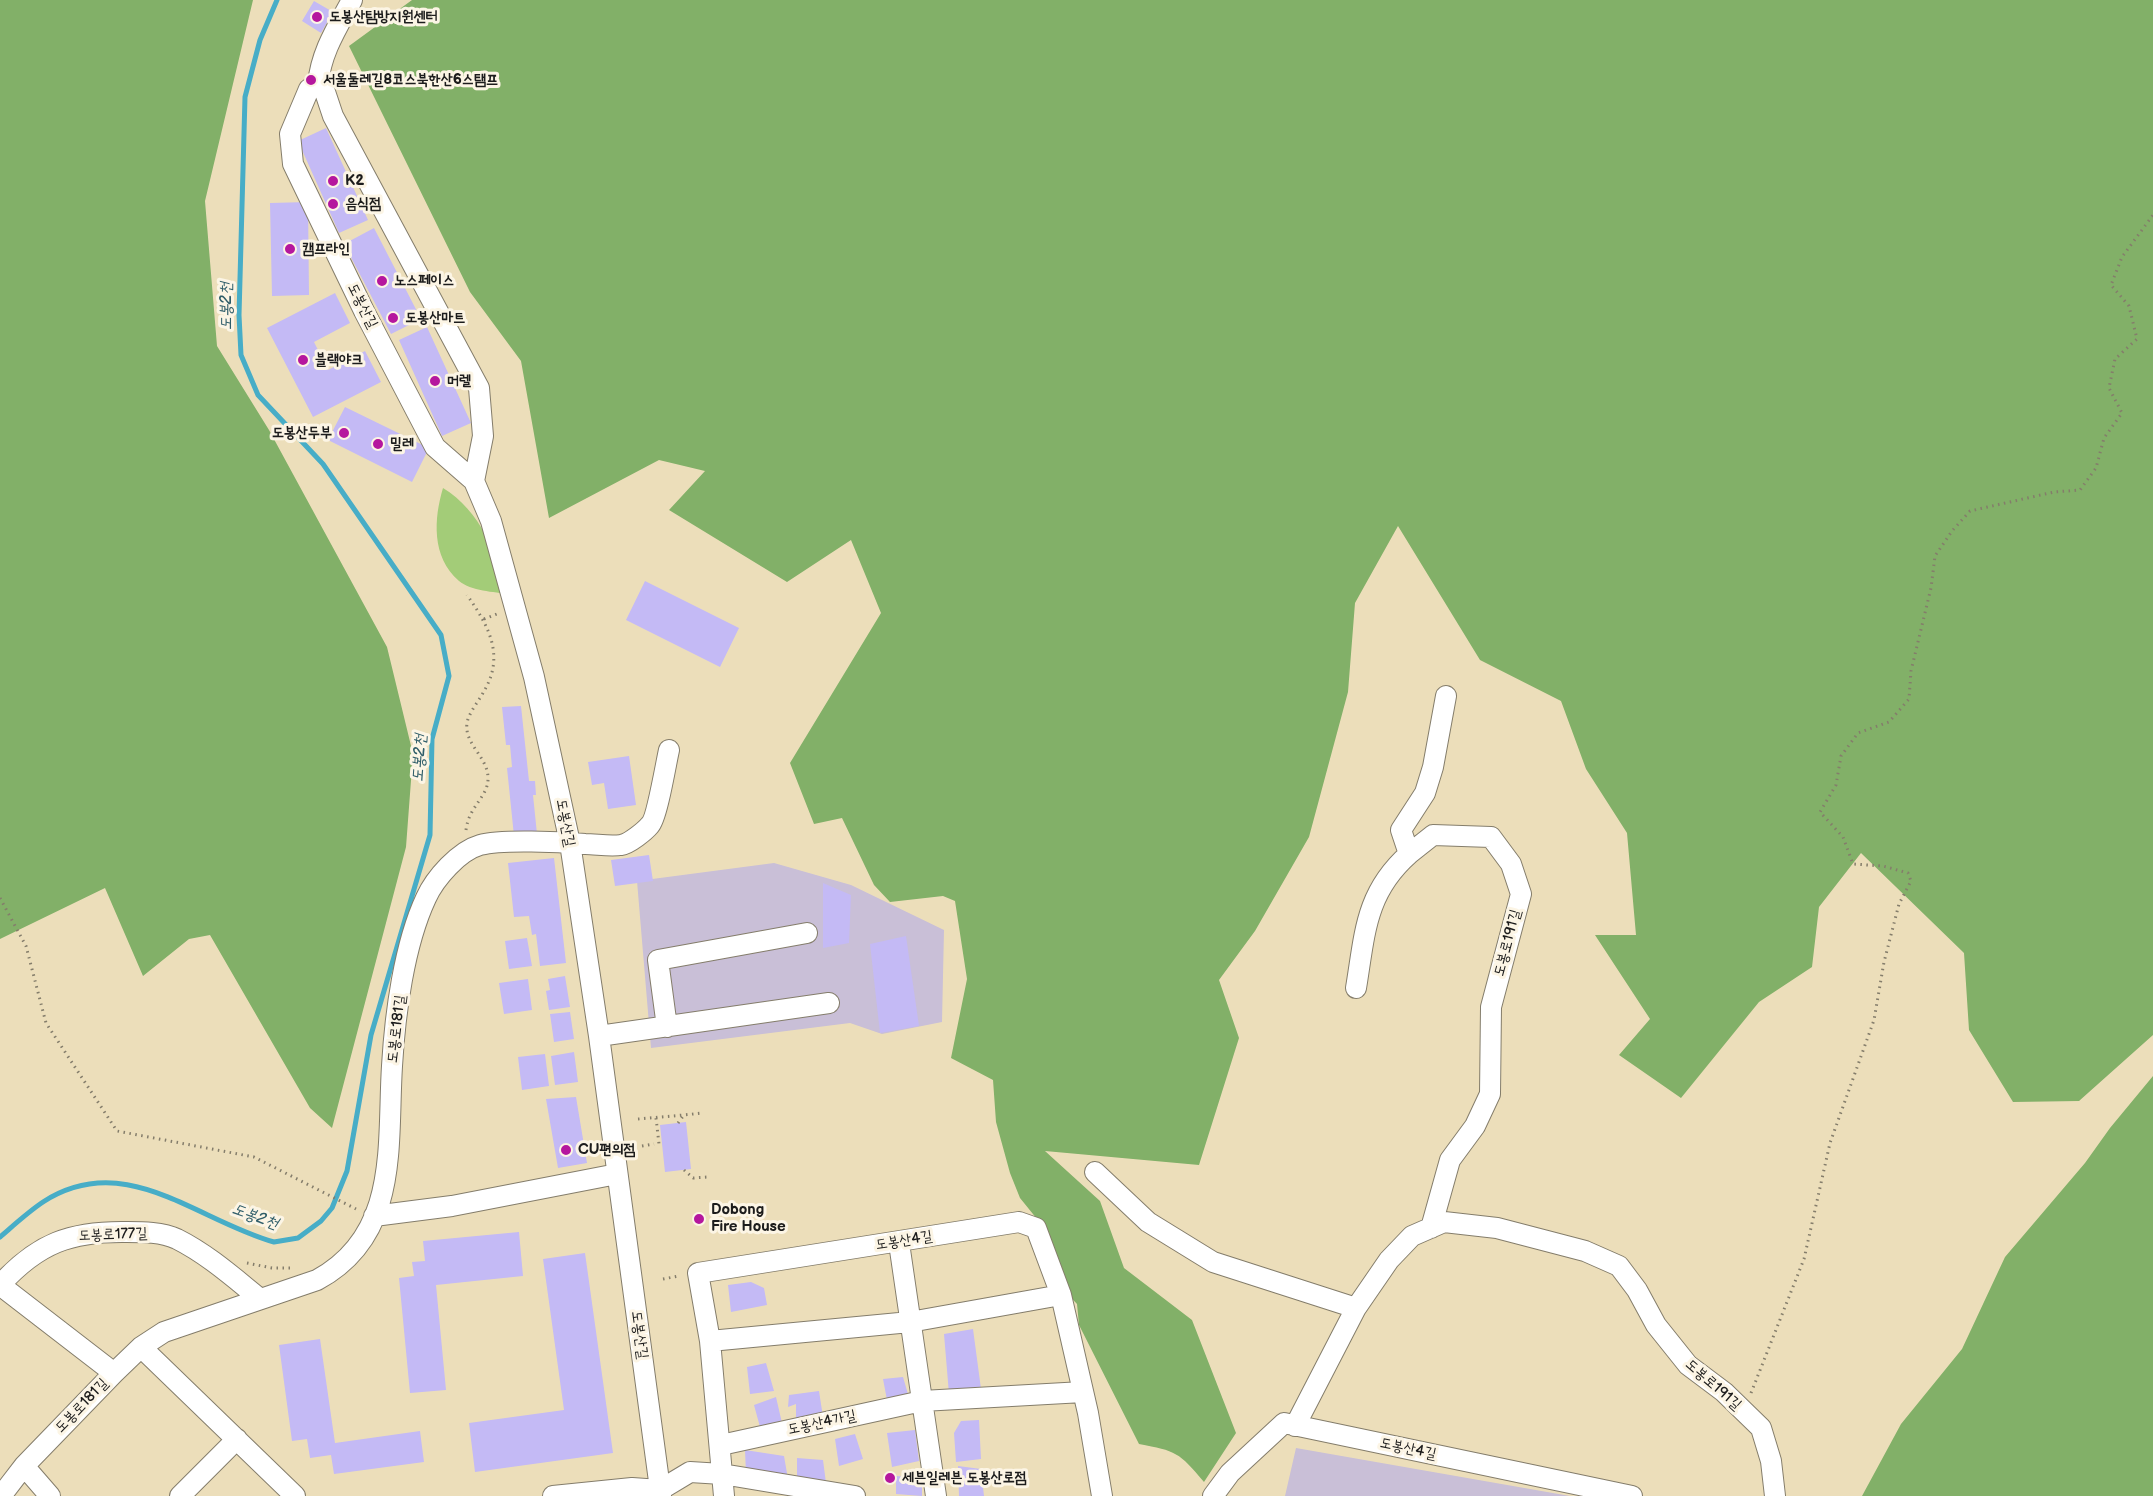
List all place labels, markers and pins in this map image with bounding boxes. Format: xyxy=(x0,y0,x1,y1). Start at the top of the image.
place label: 도봉산탐방지원센터 xyxy=(329,8,438,26)
marker: 도봉산탐방지원센터 xyxy=(310,10,324,24)
place label: 서울둘레길8코스북한산6스탬프 xyxy=(323,71,498,89)
marker: 서울둘레길8코스북한산6스탬프 xyxy=(304,73,318,87)
place label: K2 xyxy=(345,172,364,190)
marker: K2 xyxy=(326,174,340,188)
place label: 음식점 xyxy=(345,195,381,213)
marker: 음식점 xyxy=(326,197,340,211)
place label: 캠프라인 xyxy=(302,240,350,258)
marker: 캠프라인 xyxy=(283,242,297,256)
place label: 노스페이스 xyxy=(394,272,454,290)
marker: 노스페이스 xyxy=(375,274,389,288)
place label: 도봉산마트 xyxy=(405,309,465,327)
marker: 도봉산마트 xyxy=(386,311,400,325)
place label: 블랙야크 xyxy=(315,351,363,369)
marker: 블랙야크 xyxy=(296,353,310,367)
place label: 머렐 xyxy=(447,372,471,390)
marker: 머렐 xyxy=(428,374,442,388)
place label: 도봉산두부 xyxy=(272,424,332,442)
marker: 도봉산두부 xyxy=(337,426,351,440)
place label: 밀레 xyxy=(390,435,414,453)
marker: 밀레 xyxy=(371,437,385,451)
place label: CU편의점 xyxy=(578,1141,636,1159)
marker: CU편의점 xyxy=(559,1143,573,1157)
place label: Dobong Fire House xyxy=(711,1201,786,1236)
marker: Dobong Fire House xyxy=(692,1212,706,1226)
place label: 세븐일레븐 도봉산로점 xyxy=(902,1469,1027,1487)
marker: 세븐일레븐 도봉산로점 xyxy=(883,1471,897,1485)

